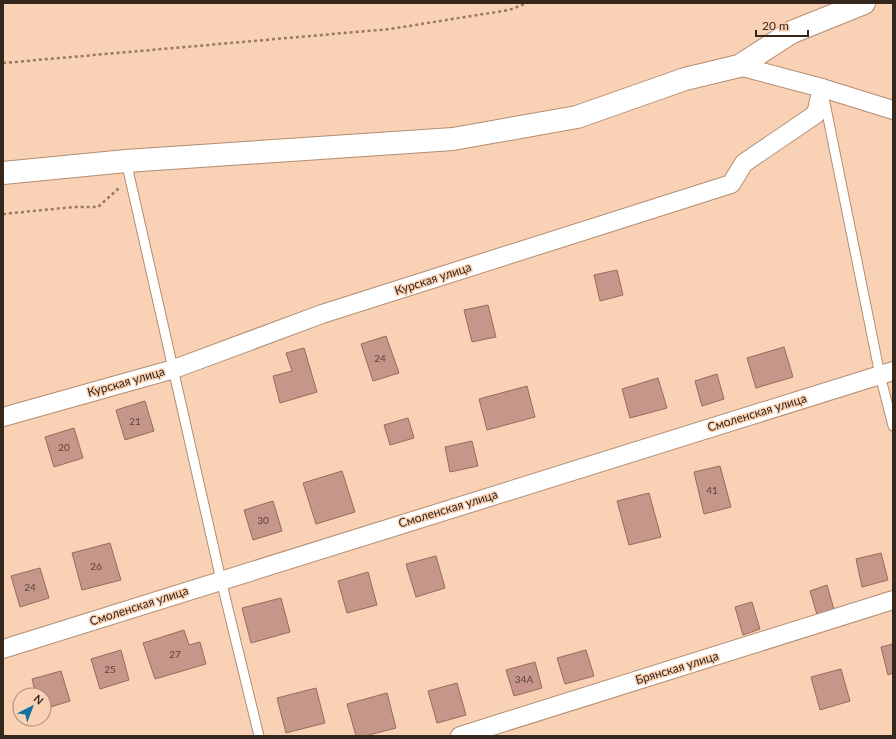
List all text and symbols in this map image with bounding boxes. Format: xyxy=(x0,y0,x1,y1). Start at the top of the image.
scale bar xyxy=(756,12,808,38)
text: 20 m xyxy=(762,18,789,33)
street label: Курская улица xyxy=(392,259,473,298)
house number: 24 xyxy=(374,352,386,364)
street label: Курская улица xyxy=(85,363,166,400)
street label: Смоленская улица xyxy=(705,390,808,435)
house number: 21 xyxy=(129,415,141,427)
house number: 20 xyxy=(58,441,70,453)
house number: 41 xyxy=(706,484,718,496)
street label: Смоленская улица xyxy=(396,486,499,531)
house number: 30 xyxy=(257,514,269,526)
house number: 26 xyxy=(90,560,102,572)
house number: 24 xyxy=(24,581,36,593)
street label: Смоленская улица xyxy=(88,582,190,629)
house number: 27 xyxy=(169,648,181,660)
street label: Брянская улица xyxy=(633,648,720,687)
house number: 25 xyxy=(104,663,116,675)
house number: 34А xyxy=(515,673,533,685)
north arrow xyxy=(12,687,52,727)
text: N xyxy=(32,692,47,707)

